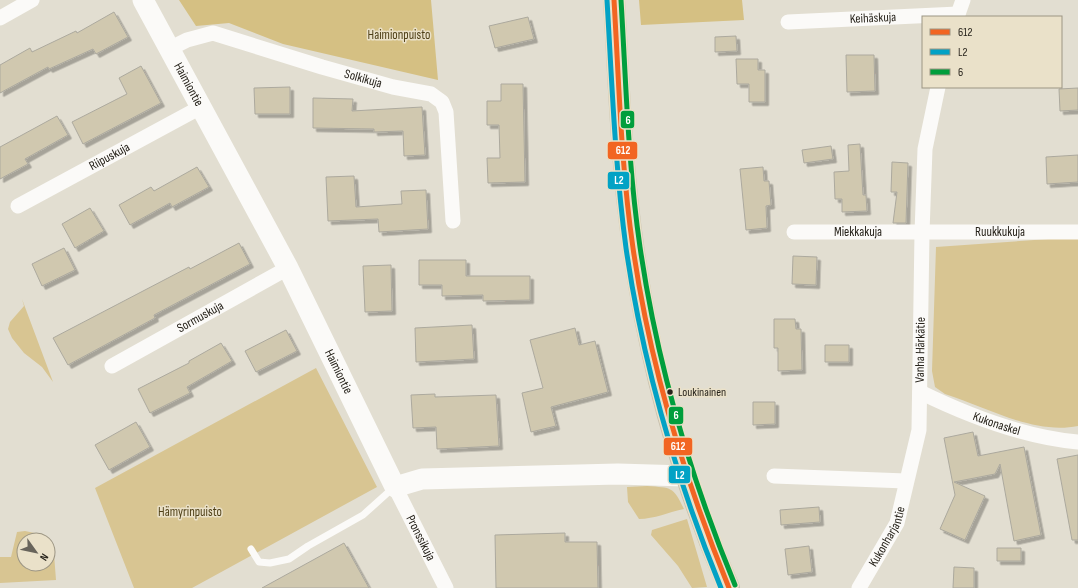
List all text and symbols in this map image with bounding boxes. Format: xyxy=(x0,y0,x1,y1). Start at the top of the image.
street label: Keihäskuja xyxy=(849,9,896,27)
legend xyxy=(922,16,1062,88)
text: 612 xyxy=(958,25,973,40)
park label: Haimionpuisto xyxy=(368,27,430,43)
text: L2 xyxy=(958,45,968,60)
street label: Haimiontie xyxy=(170,60,207,109)
text: 6 xyxy=(958,65,963,80)
street label: Solkikuja xyxy=(342,66,384,92)
line badge: 6 xyxy=(620,110,635,129)
text: 6 xyxy=(625,114,631,127)
street label: Riipuskuja xyxy=(86,139,133,174)
line badge: 612 xyxy=(607,141,638,160)
text: 612 xyxy=(616,144,630,157)
line badge: L2 xyxy=(607,171,630,190)
text: L2 xyxy=(614,174,624,187)
street label: Miekkakuja xyxy=(834,224,882,240)
street label: Ruukkukuja xyxy=(975,224,1025,240)
street label: Sormuskuja xyxy=(174,297,226,336)
street label: Vanha Härkätie xyxy=(912,317,929,383)
street label: Haimiontie xyxy=(321,347,356,396)
place label: Loukinainen xyxy=(678,385,726,400)
marker: Loukinainen xyxy=(665,387,675,397)
line badge: 6 xyxy=(668,406,684,425)
street label: Kukonaskel xyxy=(971,408,1022,439)
text: 6 xyxy=(673,409,679,422)
line badge: 612 xyxy=(663,437,693,456)
text: 612 xyxy=(671,440,685,453)
line badge: L2 xyxy=(668,465,691,484)
text: L2 xyxy=(675,469,685,482)
park label: Hämyrinpuisto xyxy=(158,504,222,520)
street label: Kukonharjantie xyxy=(865,505,909,570)
street label: Pronssikuja xyxy=(402,512,439,564)
north arrow xyxy=(16,532,56,572)
text: N xyxy=(37,551,51,563)

